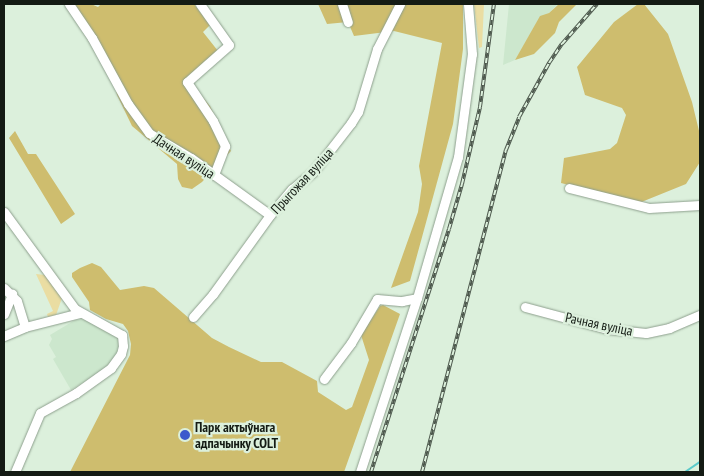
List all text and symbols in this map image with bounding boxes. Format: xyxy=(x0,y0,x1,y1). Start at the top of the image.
street label: Дачная вуліца xyxy=(150,130,218,182)
street label: Прыгожая вуліца xyxy=(267,145,337,217)
street label: Рачная вуліца xyxy=(564,309,634,339)
place label: Парк актыўнага адпачынку COLT xyxy=(195,419,279,452)
marker: Парк актыўнага адпачынку COLT xyxy=(179,429,191,441)

